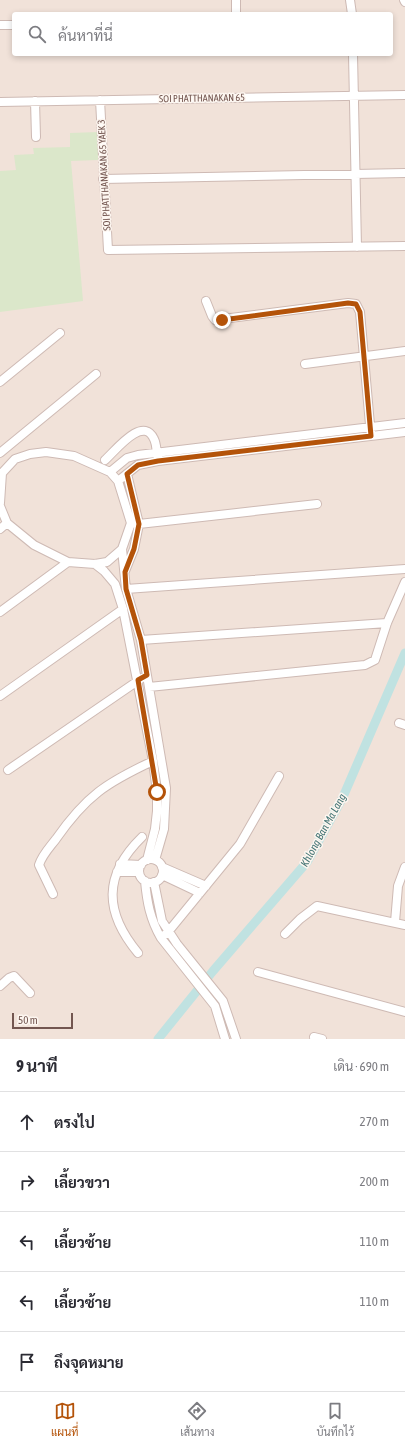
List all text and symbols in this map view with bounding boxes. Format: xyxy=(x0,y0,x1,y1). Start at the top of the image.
search box xyxy=(12,12,393,56)
icon: search xyxy=(26,23,48,45)
text: ค้นหาที่นี่ xyxy=(58,27,113,44)
street label: SOI PHATTHANAKAN 65 xyxy=(159,92,245,104)
street label: SOI PHATTHANAKAN 65 YAEK 3 xyxy=(96,119,112,231)
route end xyxy=(213,311,231,329)
route start xyxy=(148,783,166,801)
water label: Khlong Ban Ma Lang xyxy=(298,791,348,869)
scale bar xyxy=(12,1011,73,1030)
text: 50 m xyxy=(18,1014,38,1026)
text: 9 นาที xyxy=(16,1056,58,1076)
text: เดิน · 690 m xyxy=(333,1059,389,1074)
icon: ahead xyxy=(16,1111,38,1133)
text: ตรงไป xyxy=(54,1114,95,1131)
text: 270 m xyxy=(360,1114,389,1129)
icon: right xyxy=(16,1171,38,1193)
text: เลี้ยวขวา xyxy=(54,1174,110,1191)
text: 200 m xyxy=(360,1174,389,1189)
icon: left xyxy=(16,1231,38,1253)
text: เลี้ยวซ้าย xyxy=(54,1234,111,1251)
text: 110 m xyxy=(360,1234,389,1249)
icon: left xyxy=(16,1291,38,1313)
text: เลี้ยวซ้าย xyxy=(54,1294,111,1311)
text: 110 m xyxy=(360,1294,389,1309)
icon: arrive xyxy=(16,1351,38,1373)
text: ถึงจุดหมาย xyxy=(54,1354,124,1371)
tab: แผนที่ xyxy=(51,1400,78,1439)
tab: เส้นทาง xyxy=(180,1400,215,1439)
tab: บันทึกไว้ xyxy=(316,1400,354,1439)

